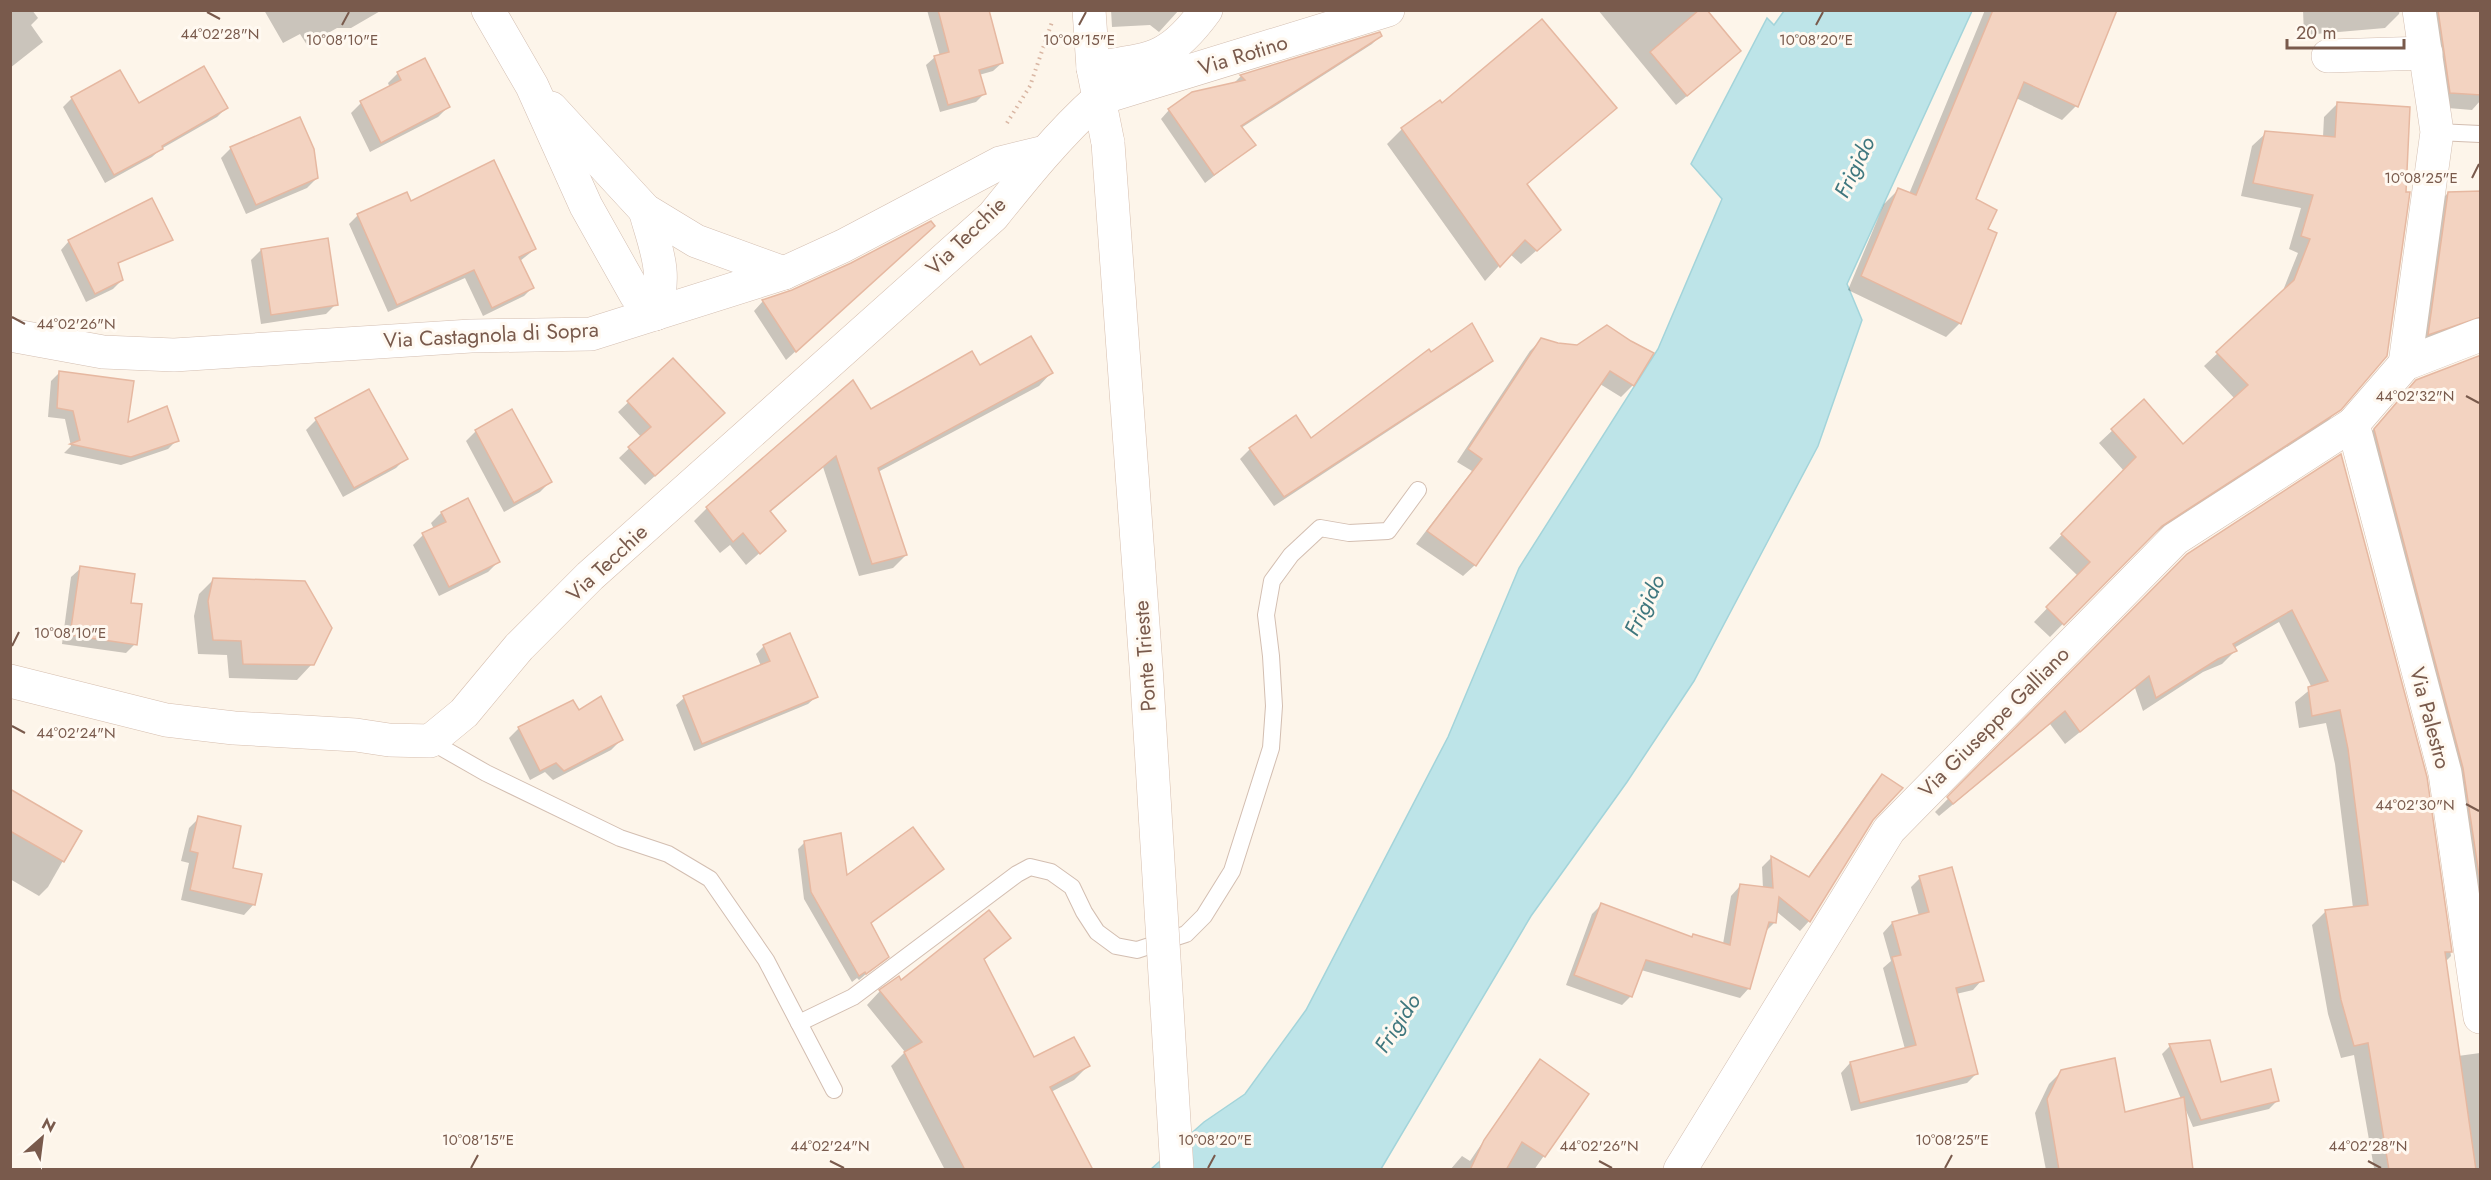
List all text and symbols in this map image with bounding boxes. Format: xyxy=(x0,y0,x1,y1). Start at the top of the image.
scale bar xyxy=(2287,12,2404,50)
text: 20 m xyxy=(2296,20,2336,46)
text: 44°02'28"N xyxy=(181,23,259,45)
street label: Via Rotino xyxy=(1195,27,1291,83)
text: 10°08'10"E xyxy=(306,29,378,51)
text: 10°08'15"E xyxy=(1043,29,1115,51)
text: 10°08'20"E xyxy=(1779,29,1853,51)
water label: Frigido xyxy=(1825,131,1883,203)
text: 10°08'25"E xyxy=(2384,167,2458,189)
street label: Via Tecchie xyxy=(919,190,1013,282)
text: 44°02'26"N xyxy=(36,313,116,335)
street label: Via Castagnola di Sopra xyxy=(383,314,599,356)
text: 44°02'32"N xyxy=(2376,385,2454,407)
street label: Via Tecchie xyxy=(560,517,655,609)
water label: Frigido xyxy=(1615,569,1673,641)
street label: Ponte Trieste xyxy=(1126,599,1164,713)
text: 10°08'10"E xyxy=(34,622,106,644)
street label: Via Giuseppe Galliano xyxy=(1912,640,2076,804)
street label: Via Palestro xyxy=(2402,664,2458,772)
text: 44°02'24"N xyxy=(36,722,116,744)
text: 44°02'30"N xyxy=(2375,794,2455,816)
water label: Frigido xyxy=(1366,987,1428,1059)
north arrow xyxy=(12,1108,72,1168)
text: N xyxy=(38,1112,60,1138)
text: 10°08'15"E xyxy=(442,1129,514,1151)
text: 10°08'20"E xyxy=(1178,1129,1252,1151)
text: 10°08'25"E xyxy=(1915,1129,1989,1151)
text: 44°02'24"N xyxy=(790,1135,870,1157)
text: 44°02'26"N xyxy=(1559,1135,1639,1157)
text: 44°02'28"N xyxy=(2329,1135,2407,1157)

